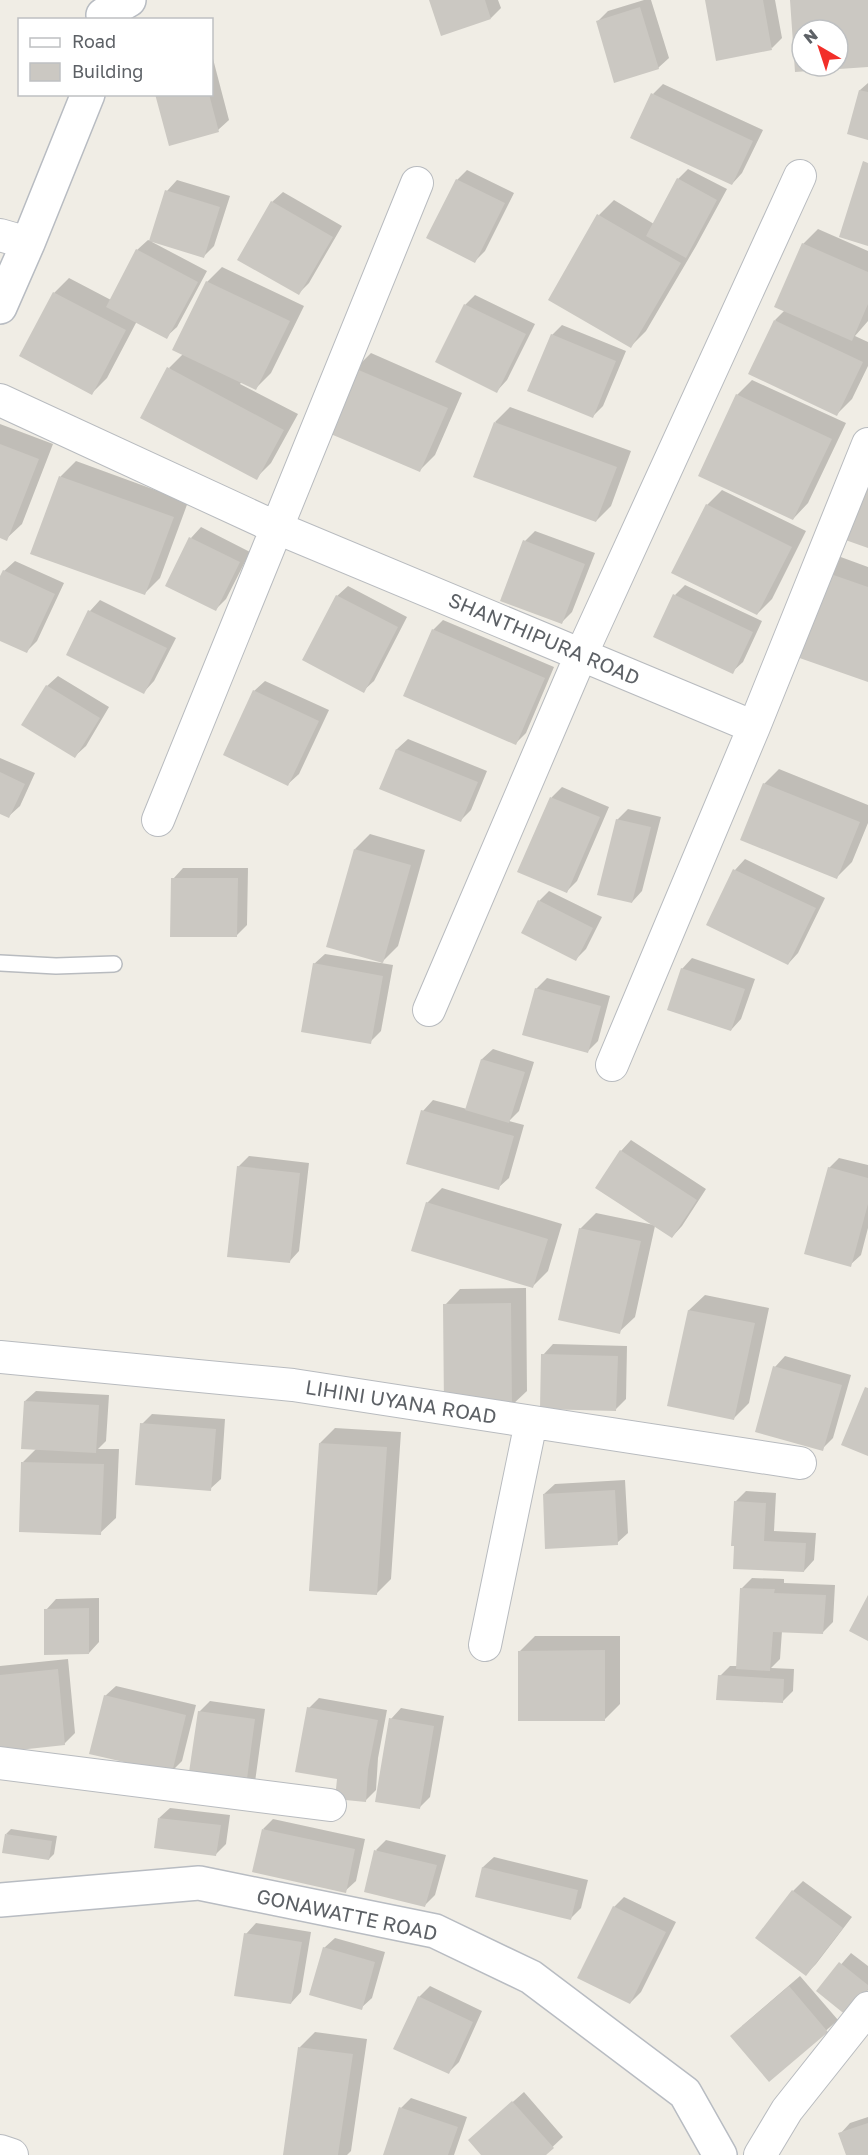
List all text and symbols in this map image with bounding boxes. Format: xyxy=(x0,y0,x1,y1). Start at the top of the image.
legend xyxy=(18,18,213,96)
north arrow xyxy=(790,18,850,78)
text: N xyxy=(800,25,822,48)
text: Road xyxy=(72,30,116,52)
text: Building xyxy=(72,60,143,82)
street label: SHANTHIPURA ROAD xyxy=(445,587,644,689)
street label: LIHINI UYANA ROAD xyxy=(304,1374,499,1428)
street label: GONAWATTE ROAD xyxy=(255,1883,440,1945)

